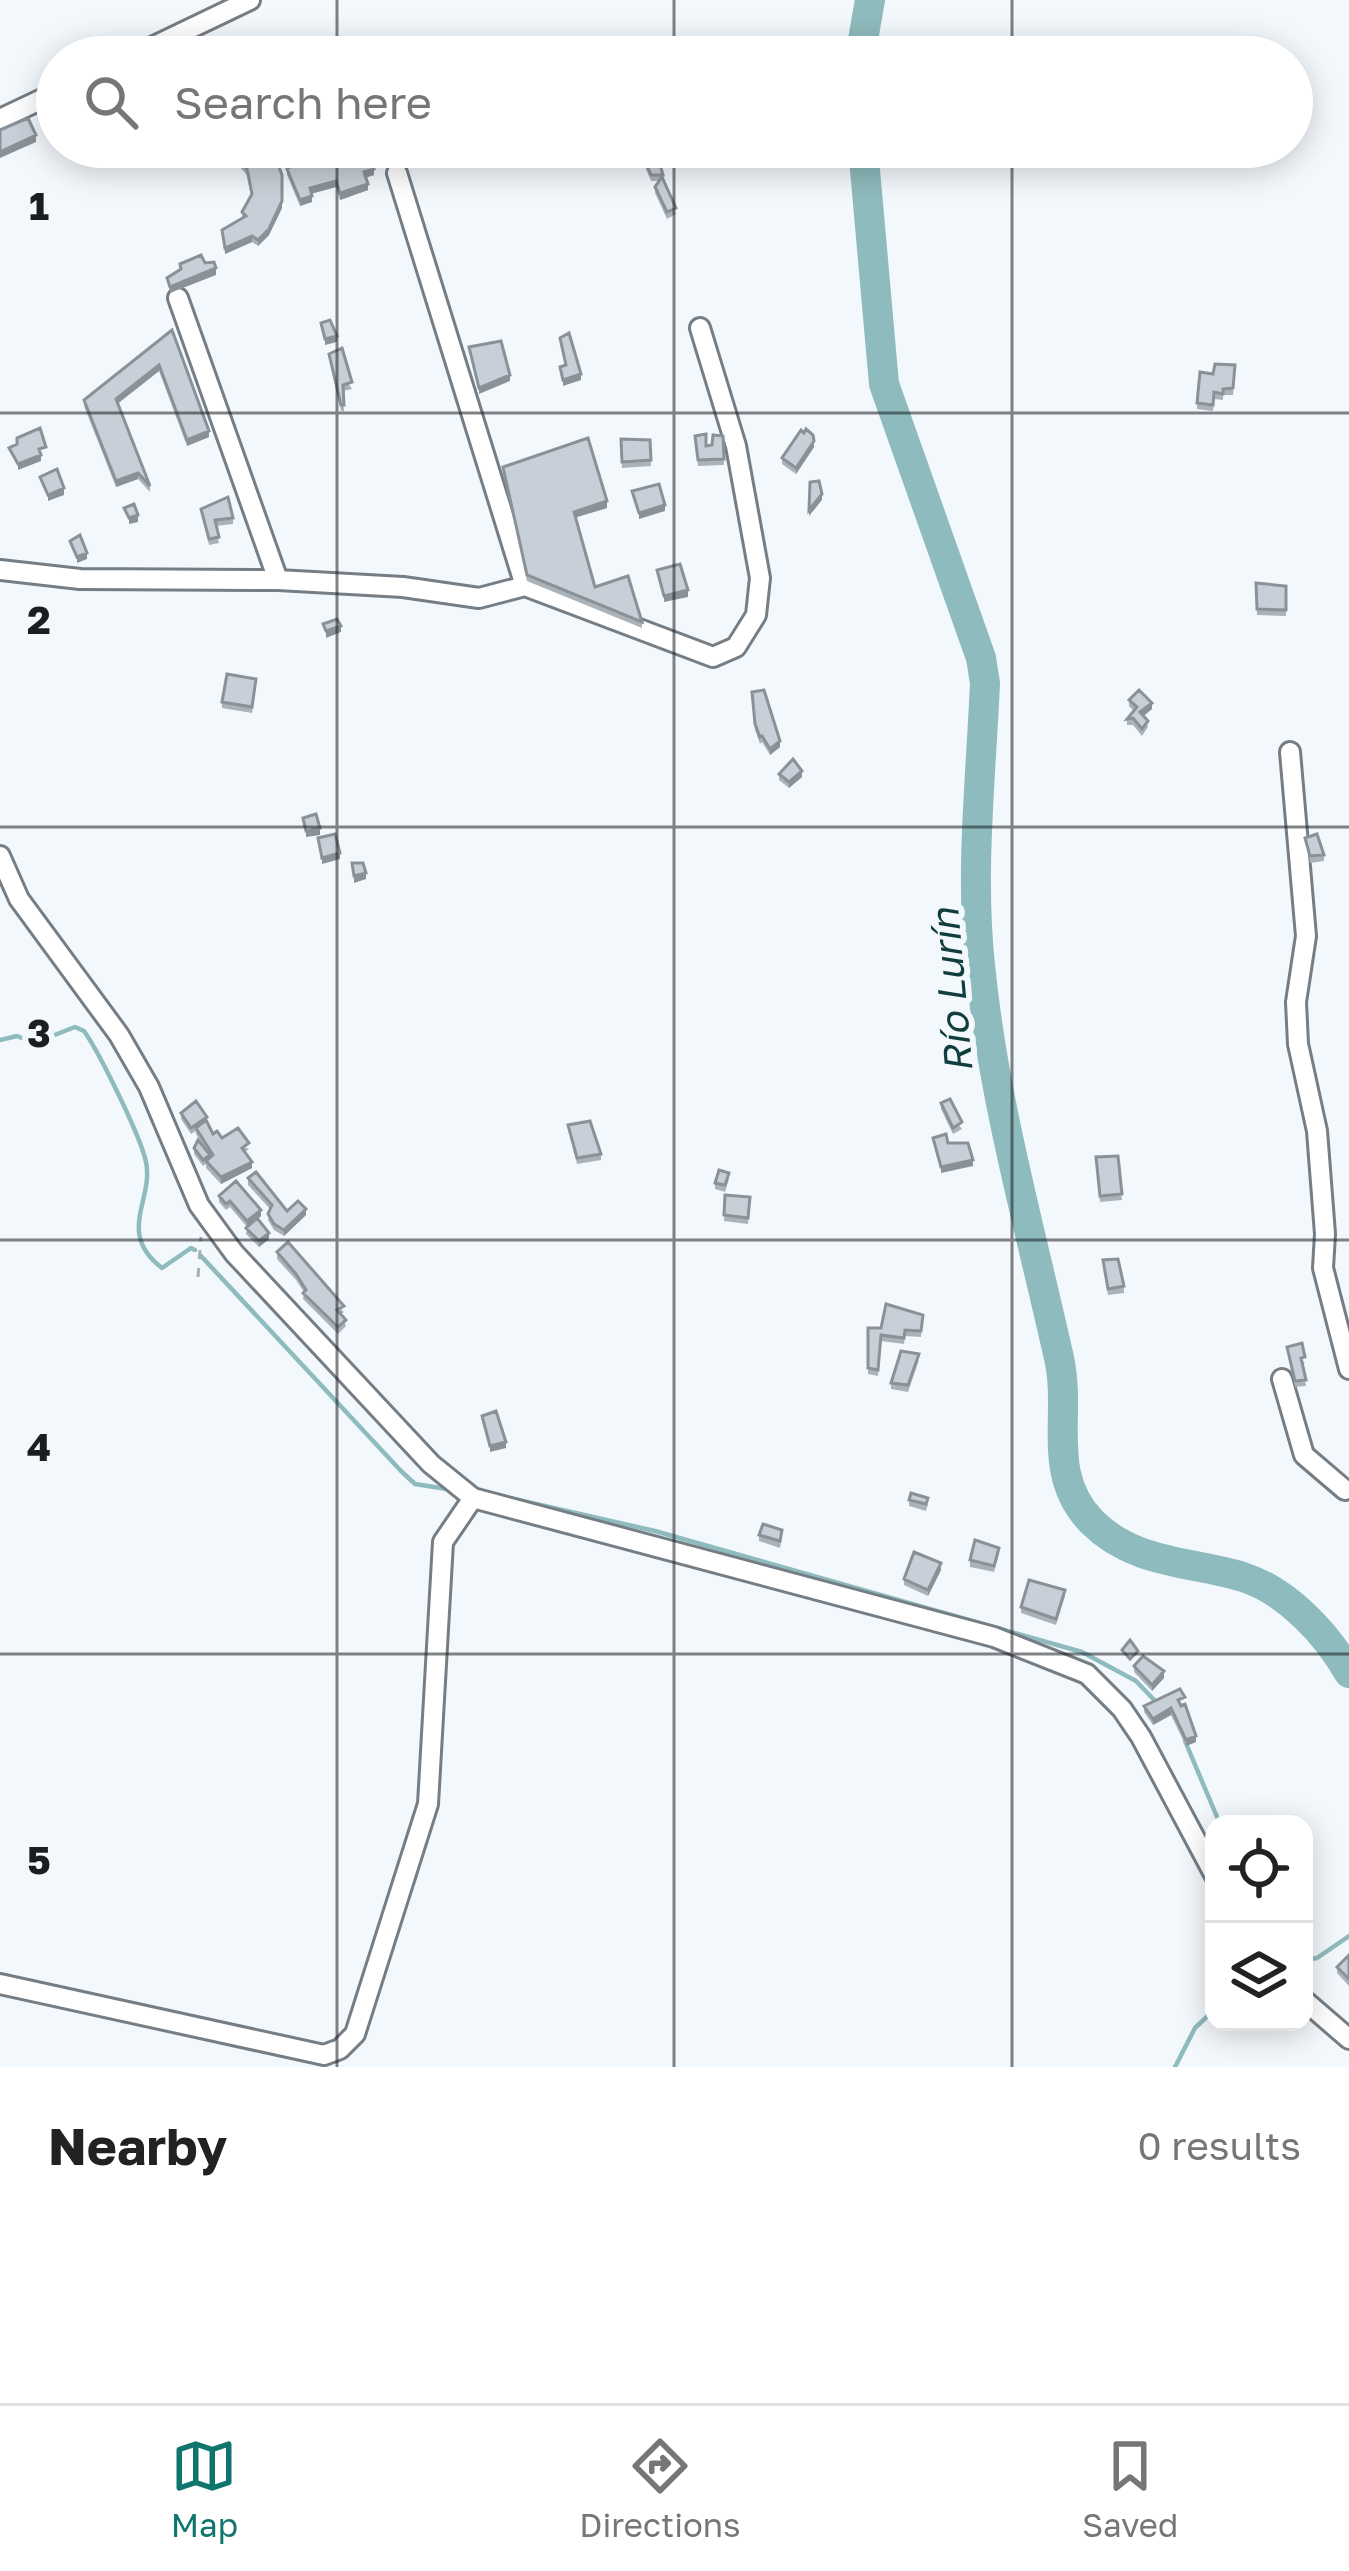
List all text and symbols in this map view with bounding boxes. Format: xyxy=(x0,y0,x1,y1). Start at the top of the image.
search box xyxy=(36,36,1313,168)
icon: search xyxy=(78,69,144,135)
text: Search here xyxy=(174,75,432,129)
text: 1 xyxy=(29,182,49,229)
text: 2 xyxy=(27,596,51,643)
water label: Río Lurín xyxy=(920,905,982,1075)
text: 3 xyxy=(27,1009,51,1056)
text: 4 xyxy=(27,1423,51,1470)
map controls xyxy=(1205,1815,1313,2031)
button: locate xyxy=(1205,1815,1313,1923)
text: 5 xyxy=(27,1836,51,1883)
button: layers xyxy=(1205,1923,1313,2031)
text: Nearby xyxy=(48,2115,227,2176)
text: 0 results xyxy=(1137,2122,1301,2169)
tab: Map xyxy=(171,2433,238,2544)
tab: Directions xyxy=(579,2433,741,2544)
tab: Saved xyxy=(1082,2433,1178,2544)

